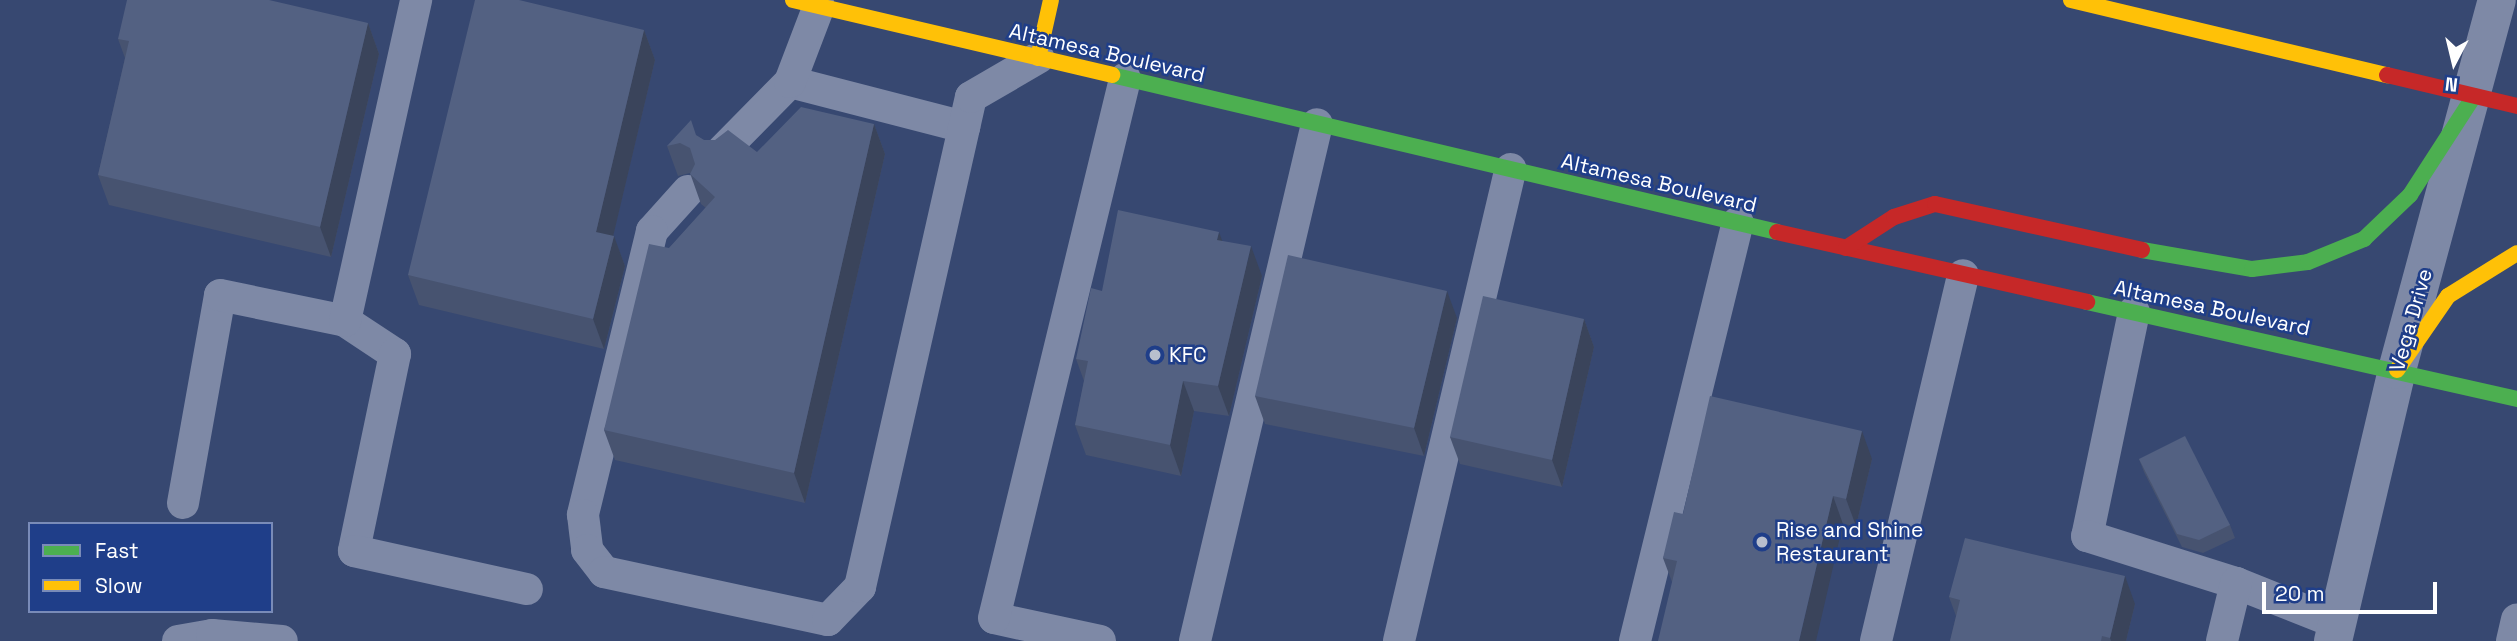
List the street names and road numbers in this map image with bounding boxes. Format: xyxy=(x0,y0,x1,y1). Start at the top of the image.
street label: Altamesa Boulevard xyxy=(1007,18,1207,88)
street label: Altamesa Boulevard xyxy=(1559,148,1759,218)
street label: Vega Drive xyxy=(2384,266,2438,374)
street label: Altamesa Boulevard xyxy=(2112,275,2312,341)

